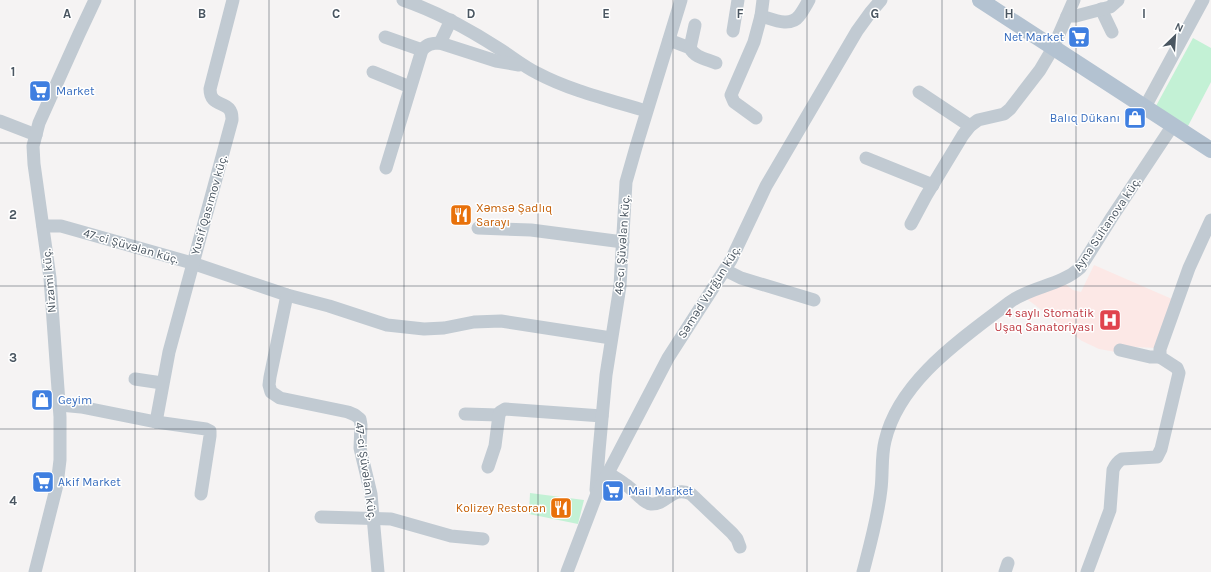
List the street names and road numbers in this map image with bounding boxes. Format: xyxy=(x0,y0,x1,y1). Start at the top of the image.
street label: Yusif Qasımov küç. xyxy=(188,153,230,257)
street label: Ayna Sultanova küç. xyxy=(1071,175,1143,273)
street label: 46-cı Şüvəlan küç. xyxy=(612,195,632,295)
street label: 47-ci Şüvəlan küç. xyxy=(82,226,180,266)
street label: Səməd Vurğun küç. xyxy=(675,243,743,341)
street label: Nizami küç. xyxy=(39,248,59,314)
street label: 47-ci Şüvəlan küç. xyxy=(352,421,380,521)

